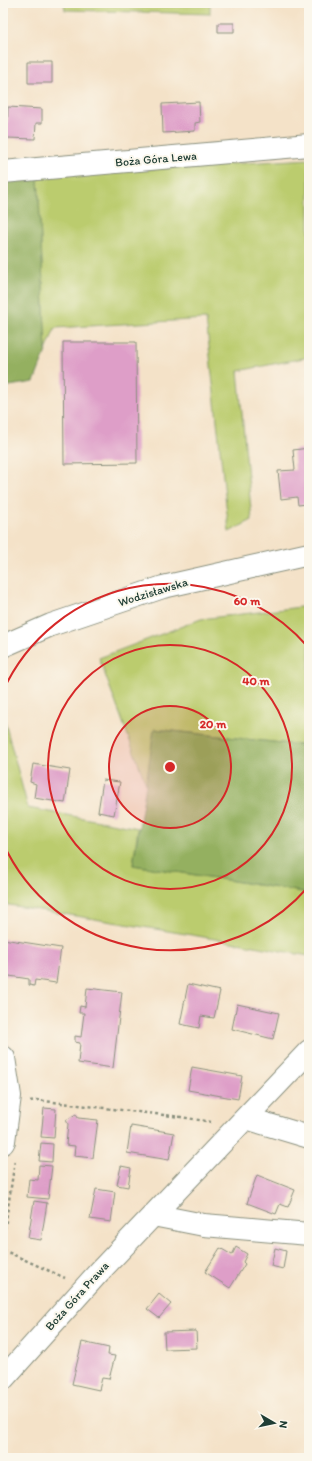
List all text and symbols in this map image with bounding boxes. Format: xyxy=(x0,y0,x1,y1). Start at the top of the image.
street label: Boża Góra Lewa xyxy=(115,148,198,170)
street label: Wodzisławska xyxy=(116,575,190,609)
text: 60 m xyxy=(234,594,261,608)
text: 40 m xyxy=(242,674,271,688)
text: 20 m xyxy=(200,717,227,731)
centre of rings xyxy=(163,760,177,774)
street label: Boża Góra Prawa xyxy=(42,1259,112,1333)
north arrow xyxy=(254,1403,294,1443)
text: N xyxy=(276,1420,290,1429)

